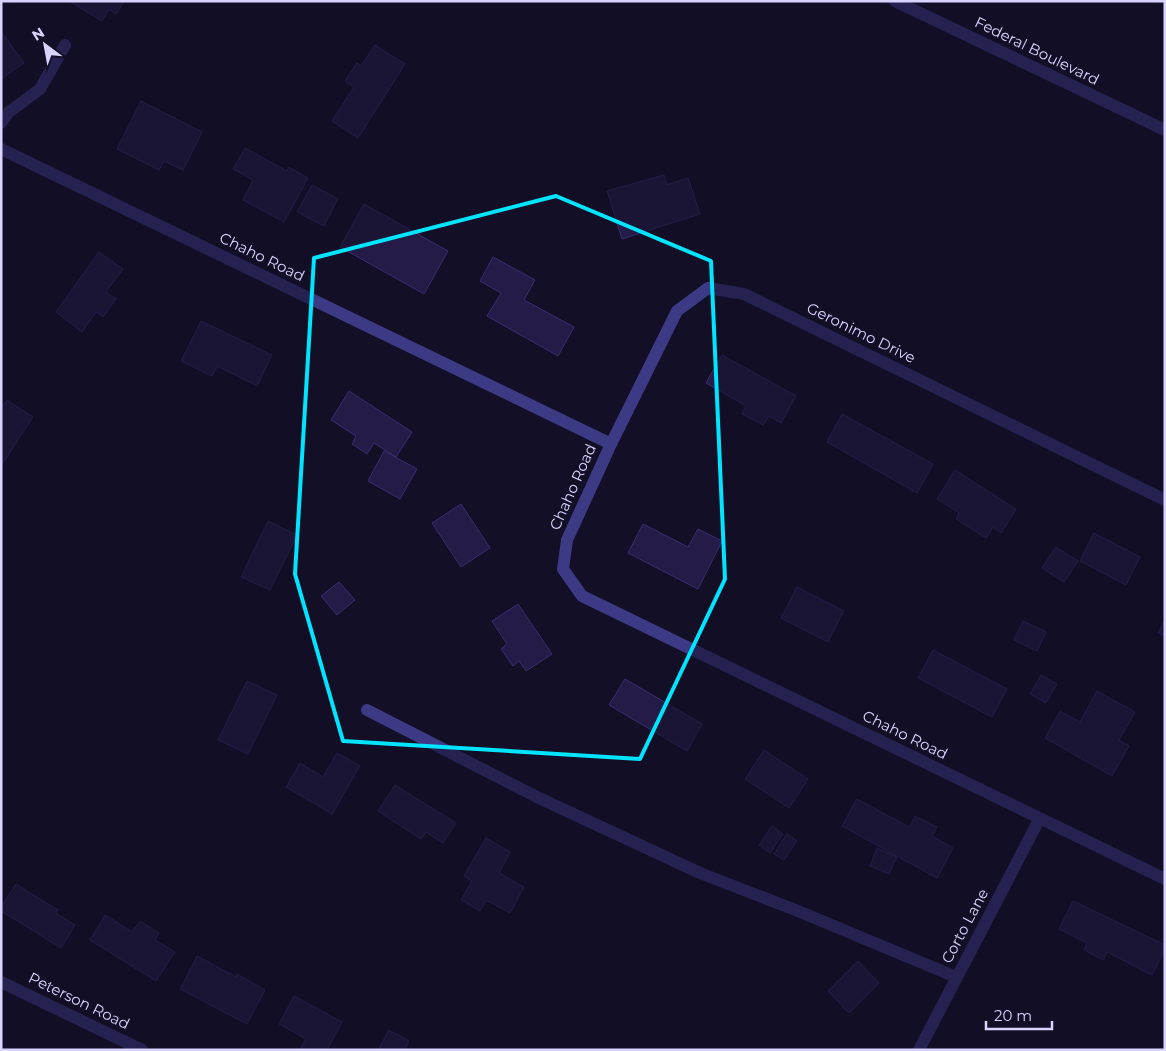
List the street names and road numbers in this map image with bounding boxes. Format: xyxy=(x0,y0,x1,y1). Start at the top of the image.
street label: Federal Boulevard xyxy=(972,12,1103,89)
street label: Chaho Road xyxy=(217,228,308,285)
street label: Geronimo Drive xyxy=(804,298,919,367)
street label: Chaho Road xyxy=(545,441,600,533)
street label: Chaho Road xyxy=(860,706,951,763)
street label: Corto Lane xyxy=(937,885,992,966)
street label: Peterson Road xyxy=(25,968,133,1033)

